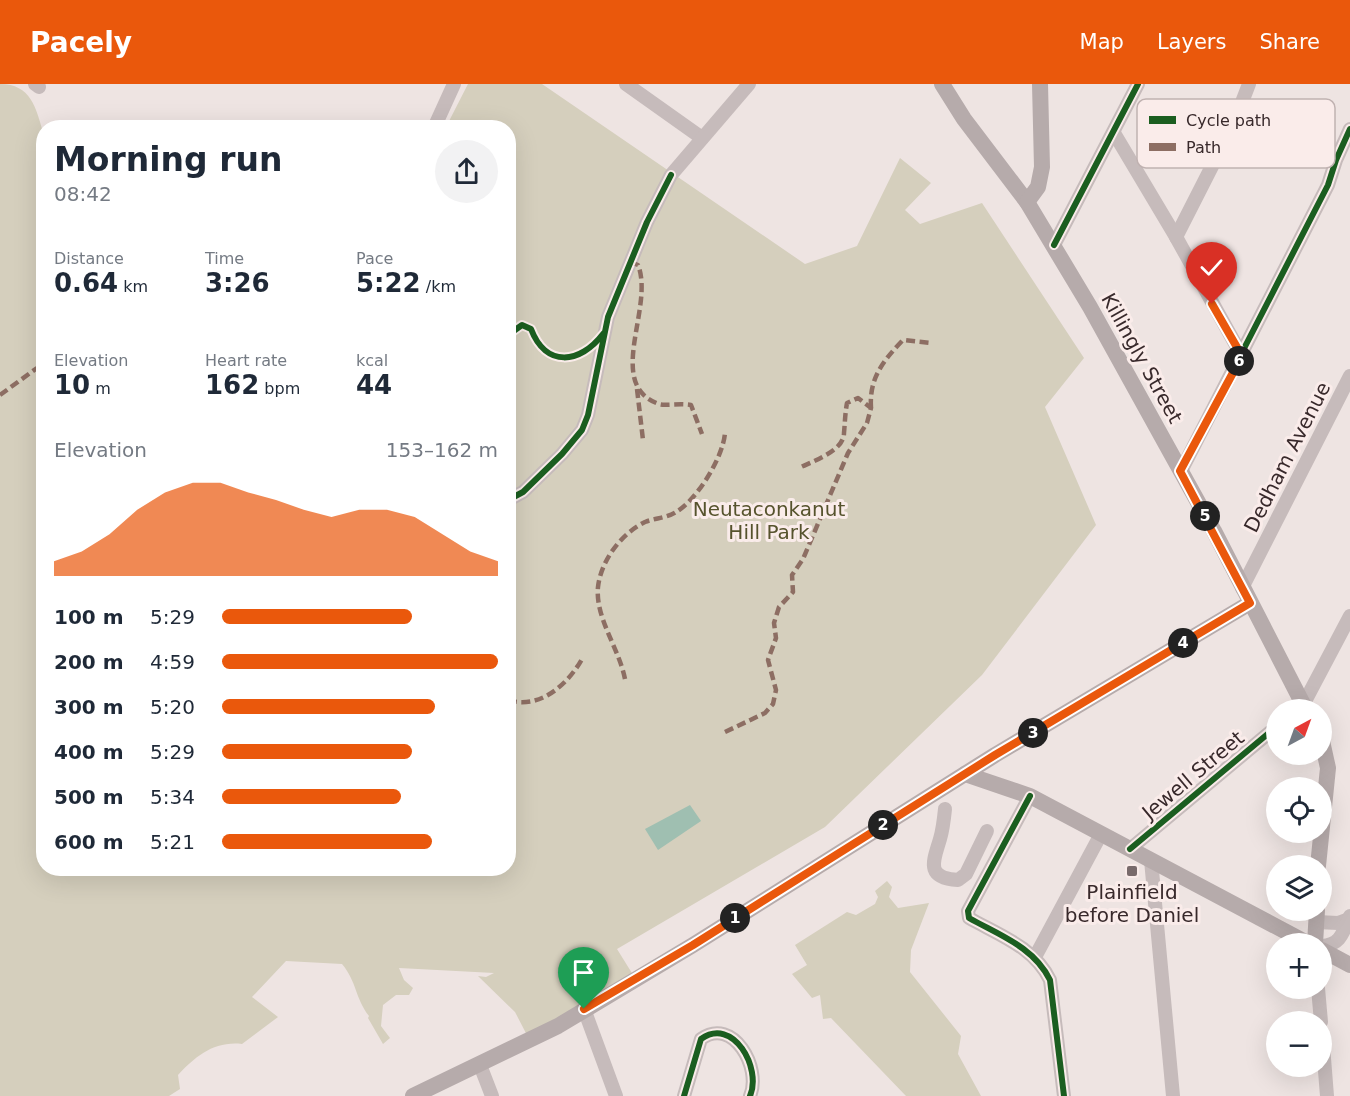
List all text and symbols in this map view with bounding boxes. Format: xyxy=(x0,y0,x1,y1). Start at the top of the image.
text: Pacely xyxy=(30,26,132,59)
text: Map xyxy=(1080,30,1124,54)
text: Layers xyxy=(1157,30,1226,54)
text: Share xyxy=(1259,30,1320,54)
legend xyxy=(1137,99,1335,168)
text: Cycle path xyxy=(1186,111,1271,130)
text: Path xyxy=(1186,138,1221,157)
text: Morning run xyxy=(54,140,282,179)
button: share xyxy=(435,140,498,203)
text: 08:42 xyxy=(54,182,112,206)
pin xyxy=(1186,242,1237,304)
text: Distance xyxy=(54,249,124,268)
text: Time xyxy=(205,249,244,268)
text: Pace xyxy=(356,249,393,268)
icon: check xyxy=(1195,251,1228,284)
text: 0.64 xyxy=(54,268,118,298)
text: 3:26 xyxy=(205,268,270,298)
text: 5:22 xyxy=(356,268,421,298)
text: km xyxy=(118,277,148,296)
text: /km xyxy=(421,277,456,296)
street label: Killingly Street xyxy=(1096,289,1188,427)
pin: 6 xyxy=(1224,346,1254,376)
text: Elevation xyxy=(54,351,128,370)
text: Heart rate xyxy=(205,351,287,370)
text: kcal xyxy=(356,351,388,370)
text: 6 xyxy=(1233,351,1245,370)
text: 10 xyxy=(54,370,90,400)
text: 162 xyxy=(205,370,259,400)
text: 44 xyxy=(356,370,392,400)
street label: Dedham Avenue xyxy=(1239,378,1335,536)
text: m xyxy=(90,379,111,398)
text: bpm xyxy=(259,379,300,398)
text: Elevation xyxy=(54,438,147,462)
text: 153–162 m xyxy=(386,438,498,462)
park label: Neutaconkanut Hill Park xyxy=(693,497,845,544)
pin: 5 xyxy=(1190,501,1220,531)
text: 5 xyxy=(1199,506,1211,525)
text: 100 m xyxy=(54,605,124,629)
text: 5:29 xyxy=(150,605,195,629)
pin: 4 xyxy=(1168,628,1198,658)
text: 4 xyxy=(1177,633,1189,652)
text: 200 m xyxy=(54,650,124,674)
text: 4:59 xyxy=(150,650,195,674)
text: 300 m xyxy=(54,695,124,719)
text: 5:20 xyxy=(150,695,195,719)
north arrow xyxy=(1266,699,1332,765)
map controls xyxy=(1266,699,1332,1077)
pin: 3 xyxy=(1018,718,1048,748)
text: 3 xyxy=(1027,723,1039,742)
street label: Jewell Street xyxy=(1136,725,1249,826)
text: 400 m xyxy=(54,740,124,764)
text: 5:29 xyxy=(150,740,195,764)
button: locate xyxy=(1266,777,1332,843)
text: 500 m xyxy=(54,785,124,809)
text: 5:34 xyxy=(150,785,195,809)
pin: 2 xyxy=(868,810,898,840)
text: 2 xyxy=(877,815,889,834)
text: 600 m xyxy=(54,830,124,854)
text: 5:21 xyxy=(150,830,195,854)
button: layers xyxy=(1266,855,1332,921)
marker: Plainfield before Daniel xyxy=(1125,864,1139,878)
place label: Plainfield before Daniel xyxy=(1065,880,1199,927)
pin: 1 xyxy=(720,903,750,933)
text: 1 xyxy=(729,908,741,927)
button: + xyxy=(1266,933,1332,999)
pin xyxy=(558,947,609,1009)
icon: arrive xyxy=(567,956,600,989)
button: − xyxy=(1266,1011,1332,1077)

